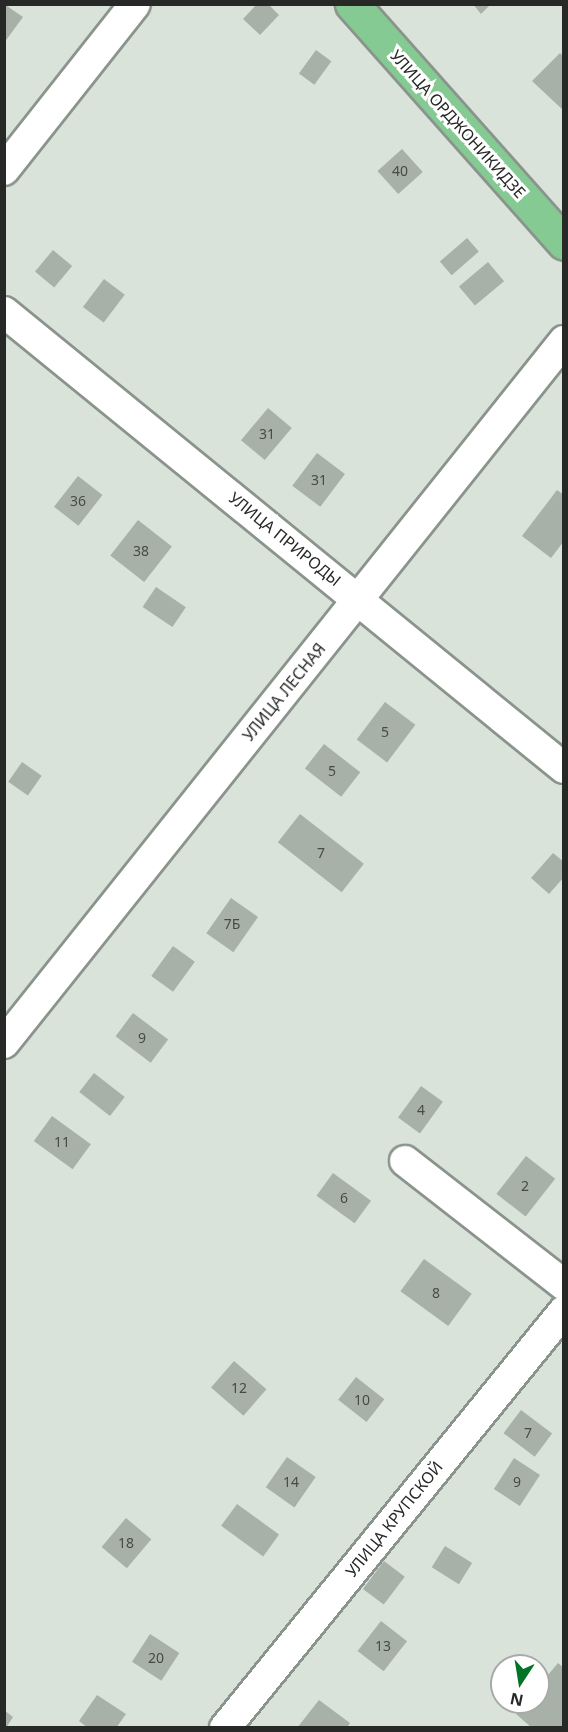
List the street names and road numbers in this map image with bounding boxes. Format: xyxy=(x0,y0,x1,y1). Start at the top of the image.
street label: УЛИЦА ОРДЖОНИКИДЗЕ xyxy=(386,46,530,202)
street label: УЛИЦА ПРИРОДЫ xyxy=(225,488,345,590)
street label: УЛИЦА ЛЕСНАЯ xyxy=(239,639,329,745)
street label: УЛИЦА КРУПСКОЙ xyxy=(342,1457,446,1581)

